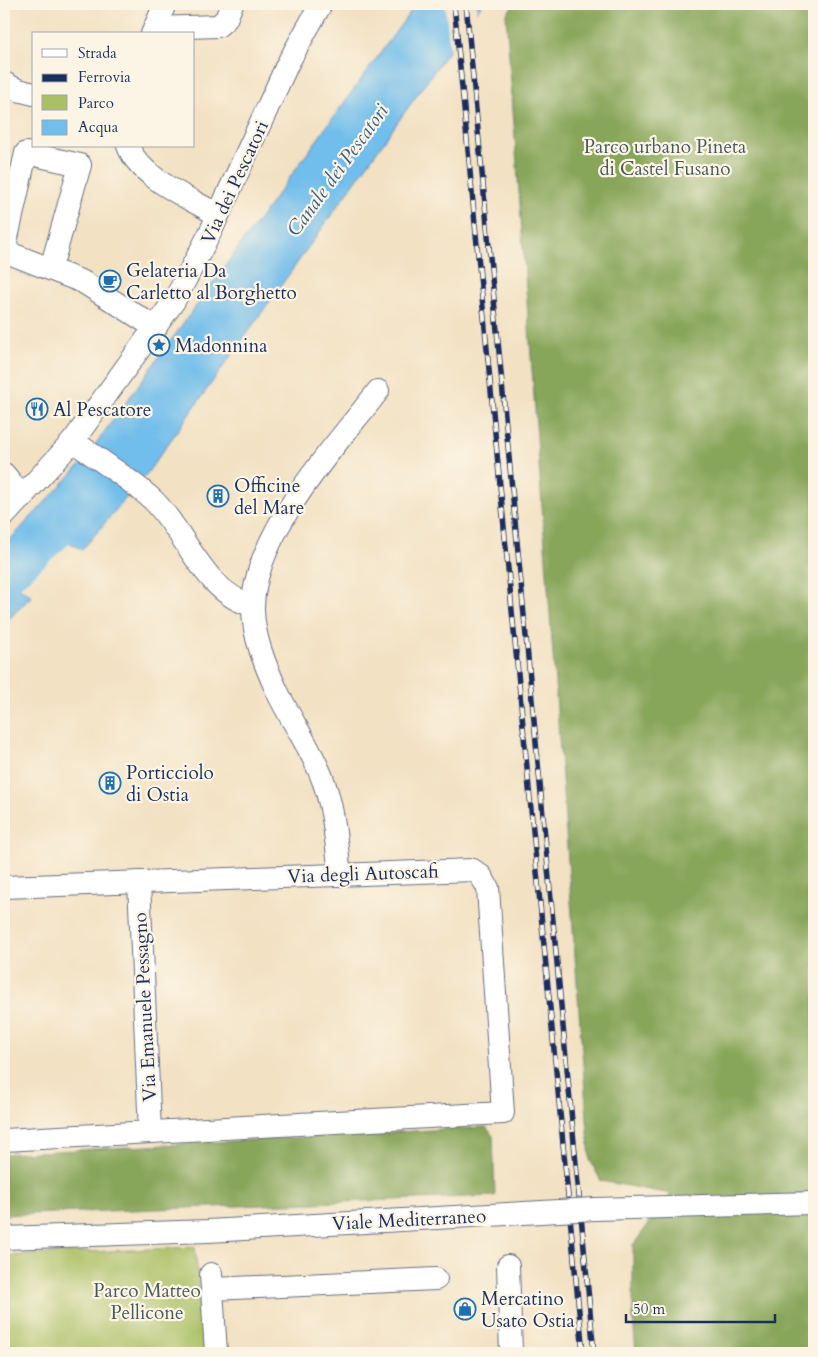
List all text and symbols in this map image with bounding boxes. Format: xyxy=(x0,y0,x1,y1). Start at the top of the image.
legend xyxy=(32,32,195,148)
text: Strada xyxy=(78,43,117,63)
text: Ferrovia xyxy=(78,67,131,87)
text: Parco xyxy=(78,93,114,113)
water label: Canale dei Pescatori xyxy=(280,98,395,242)
street label: Via dei Pescatori xyxy=(195,116,275,248)
text: Acqua xyxy=(78,117,119,137)
park label: Parco urbano Pineta di Castel Fusano xyxy=(584,134,746,182)
place label: Gelateria Da Carletto al Borghetto xyxy=(126,258,297,306)
cafe icon: Gelateria Da Carletto al Borghetto xyxy=(98,269,122,293)
place icon: Madonnina xyxy=(147,333,171,357)
place label: Madonnina xyxy=(175,333,267,359)
restaurant icon: Al Pescatore xyxy=(25,397,49,421)
place label: Al Pescatore xyxy=(53,397,151,423)
place label: Officine del Mare xyxy=(234,473,304,521)
building icon: Officine del Mare xyxy=(206,484,230,508)
place label: Porticciolo di Ostia xyxy=(126,760,214,808)
building icon: Porticciolo di Ostia xyxy=(98,771,122,795)
street label: Via degli Autoscafi xyxy=(287,858,439,890)
street label: Via Emanuele Pessagno xyxy=(127,912,163,1102)
street label: Viale Mediterraneo xyxy=(331,1203,487,1237)
park label: Parco Matteo Pellicone xyxy=(93,1278,201,1326)
place label: Mercatino Usato Ostia xyxy=(481,1286,575,1334)
scale bar xyxy=(626,1292,774,1324)
shop icon: Mercatino Usato Ostia xyxy=(453,1297,477,1321)
text: 50 m xyxy=(633,1299,665,1319)

